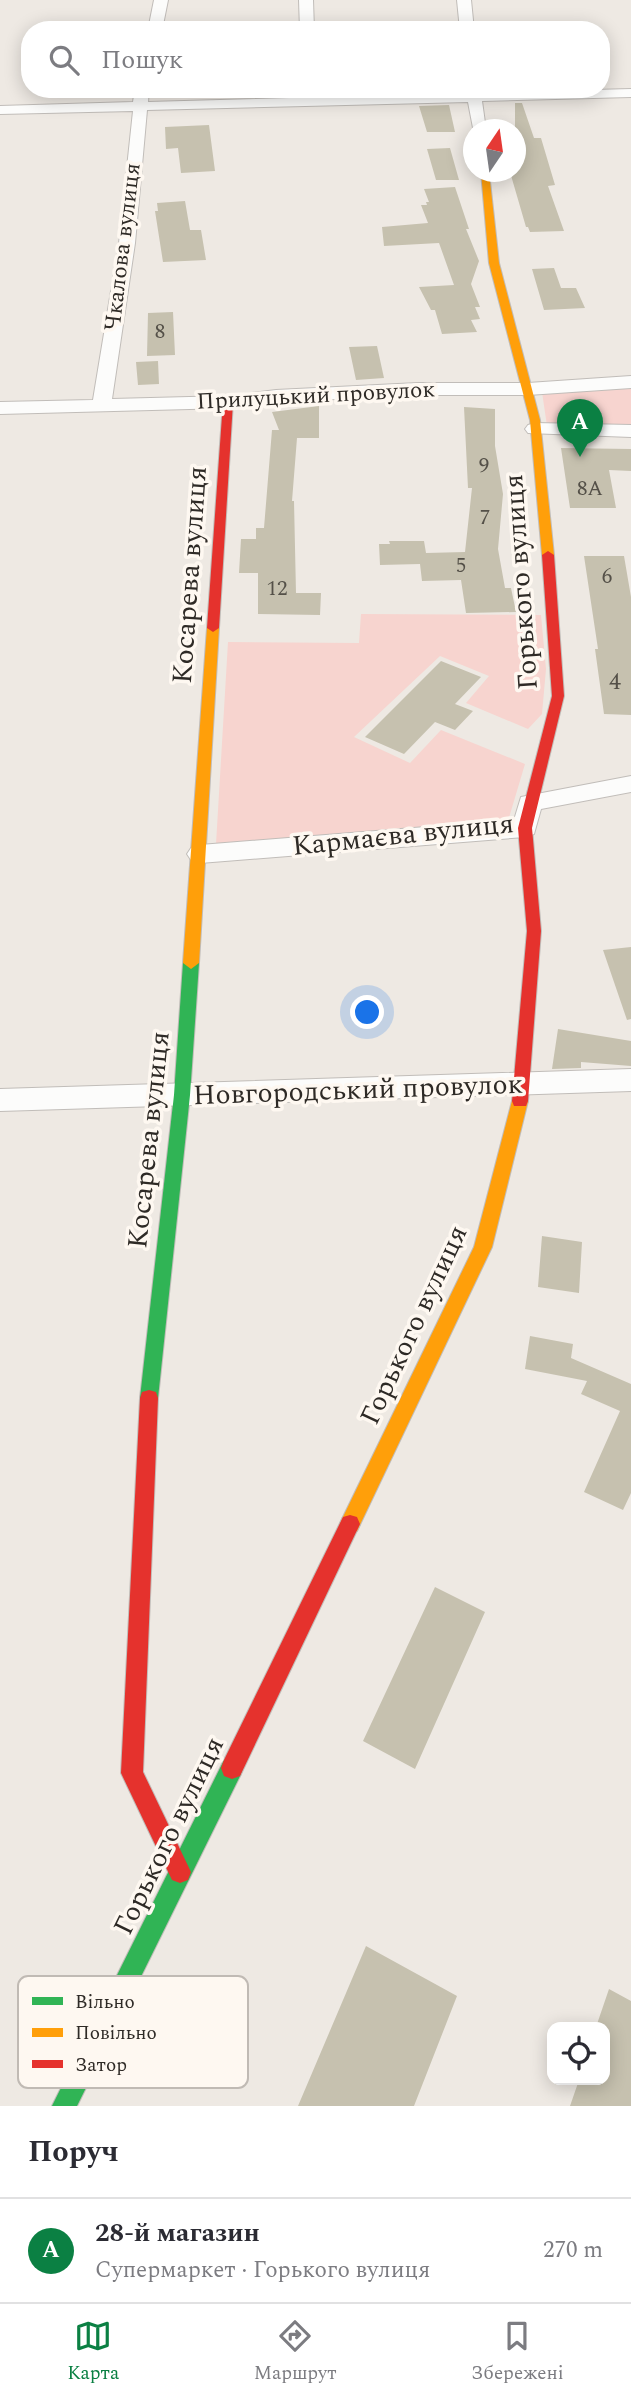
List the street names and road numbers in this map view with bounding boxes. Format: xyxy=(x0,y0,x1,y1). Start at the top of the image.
street label: Чкалова вулиця xyxy=(95,161,151,333)
street label: Прилуцький провулок xyxy=(196,372,436,420)
street label: Косарева вулиця xyxy=(161,465,219,685)
street label: Горького вулиця xyxy=(492,473,550,691)
street label: Кармаєва вулиця xyxy=(290,802,516,868)
street label: Косарева вулиця xyxy=(116,1029,182,1251)
street label: Новгородський провулок xyxy=(192,1063,524,1117)
street label: Горького вулиця xyxy=(349,1218,479,1432)
street label: Горького вулиця xyxy=(102,1729,236,1943)

